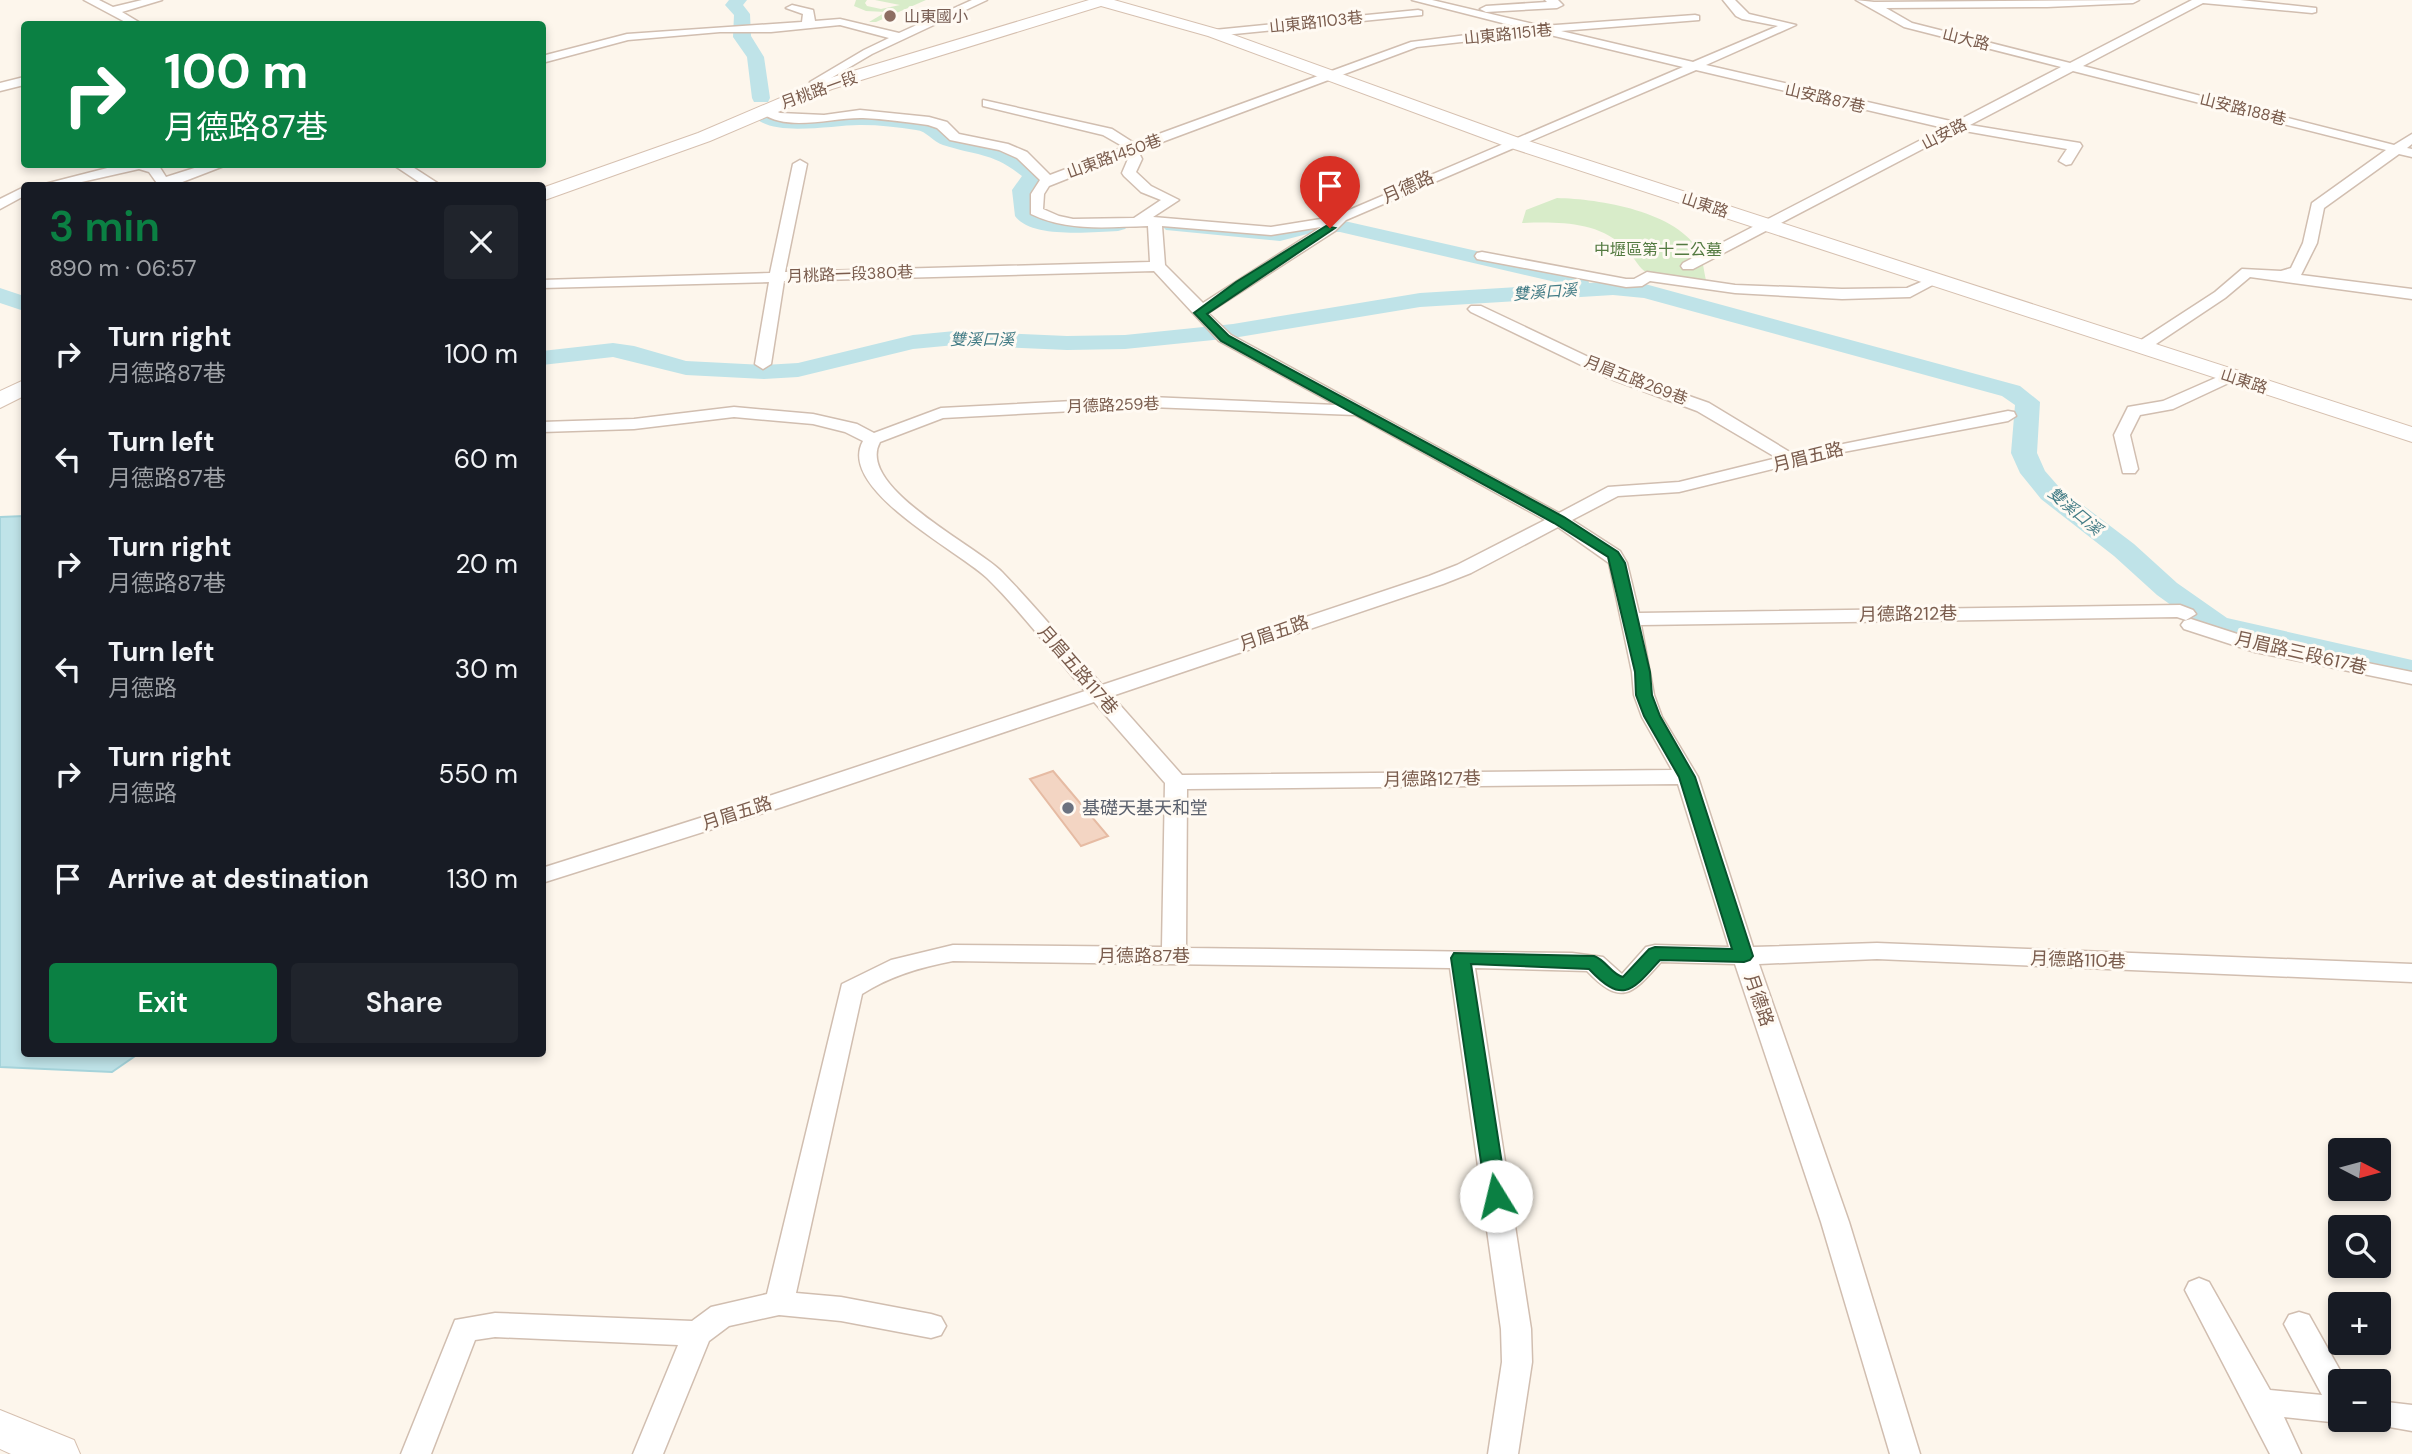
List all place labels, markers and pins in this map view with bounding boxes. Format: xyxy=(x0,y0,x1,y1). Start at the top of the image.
place label: 山東國小 xyxy=(904,6,968,27)
marker: 山東國小 xyxy=(882,8,898,24)
pin xyxy=(1300,156,1360,228)
place label: 基礎天基天和堂 xyxy=(1082,796,1208,820)
marker: 基礎天基天和堂 xyxy=(1060,800,1076,816)

